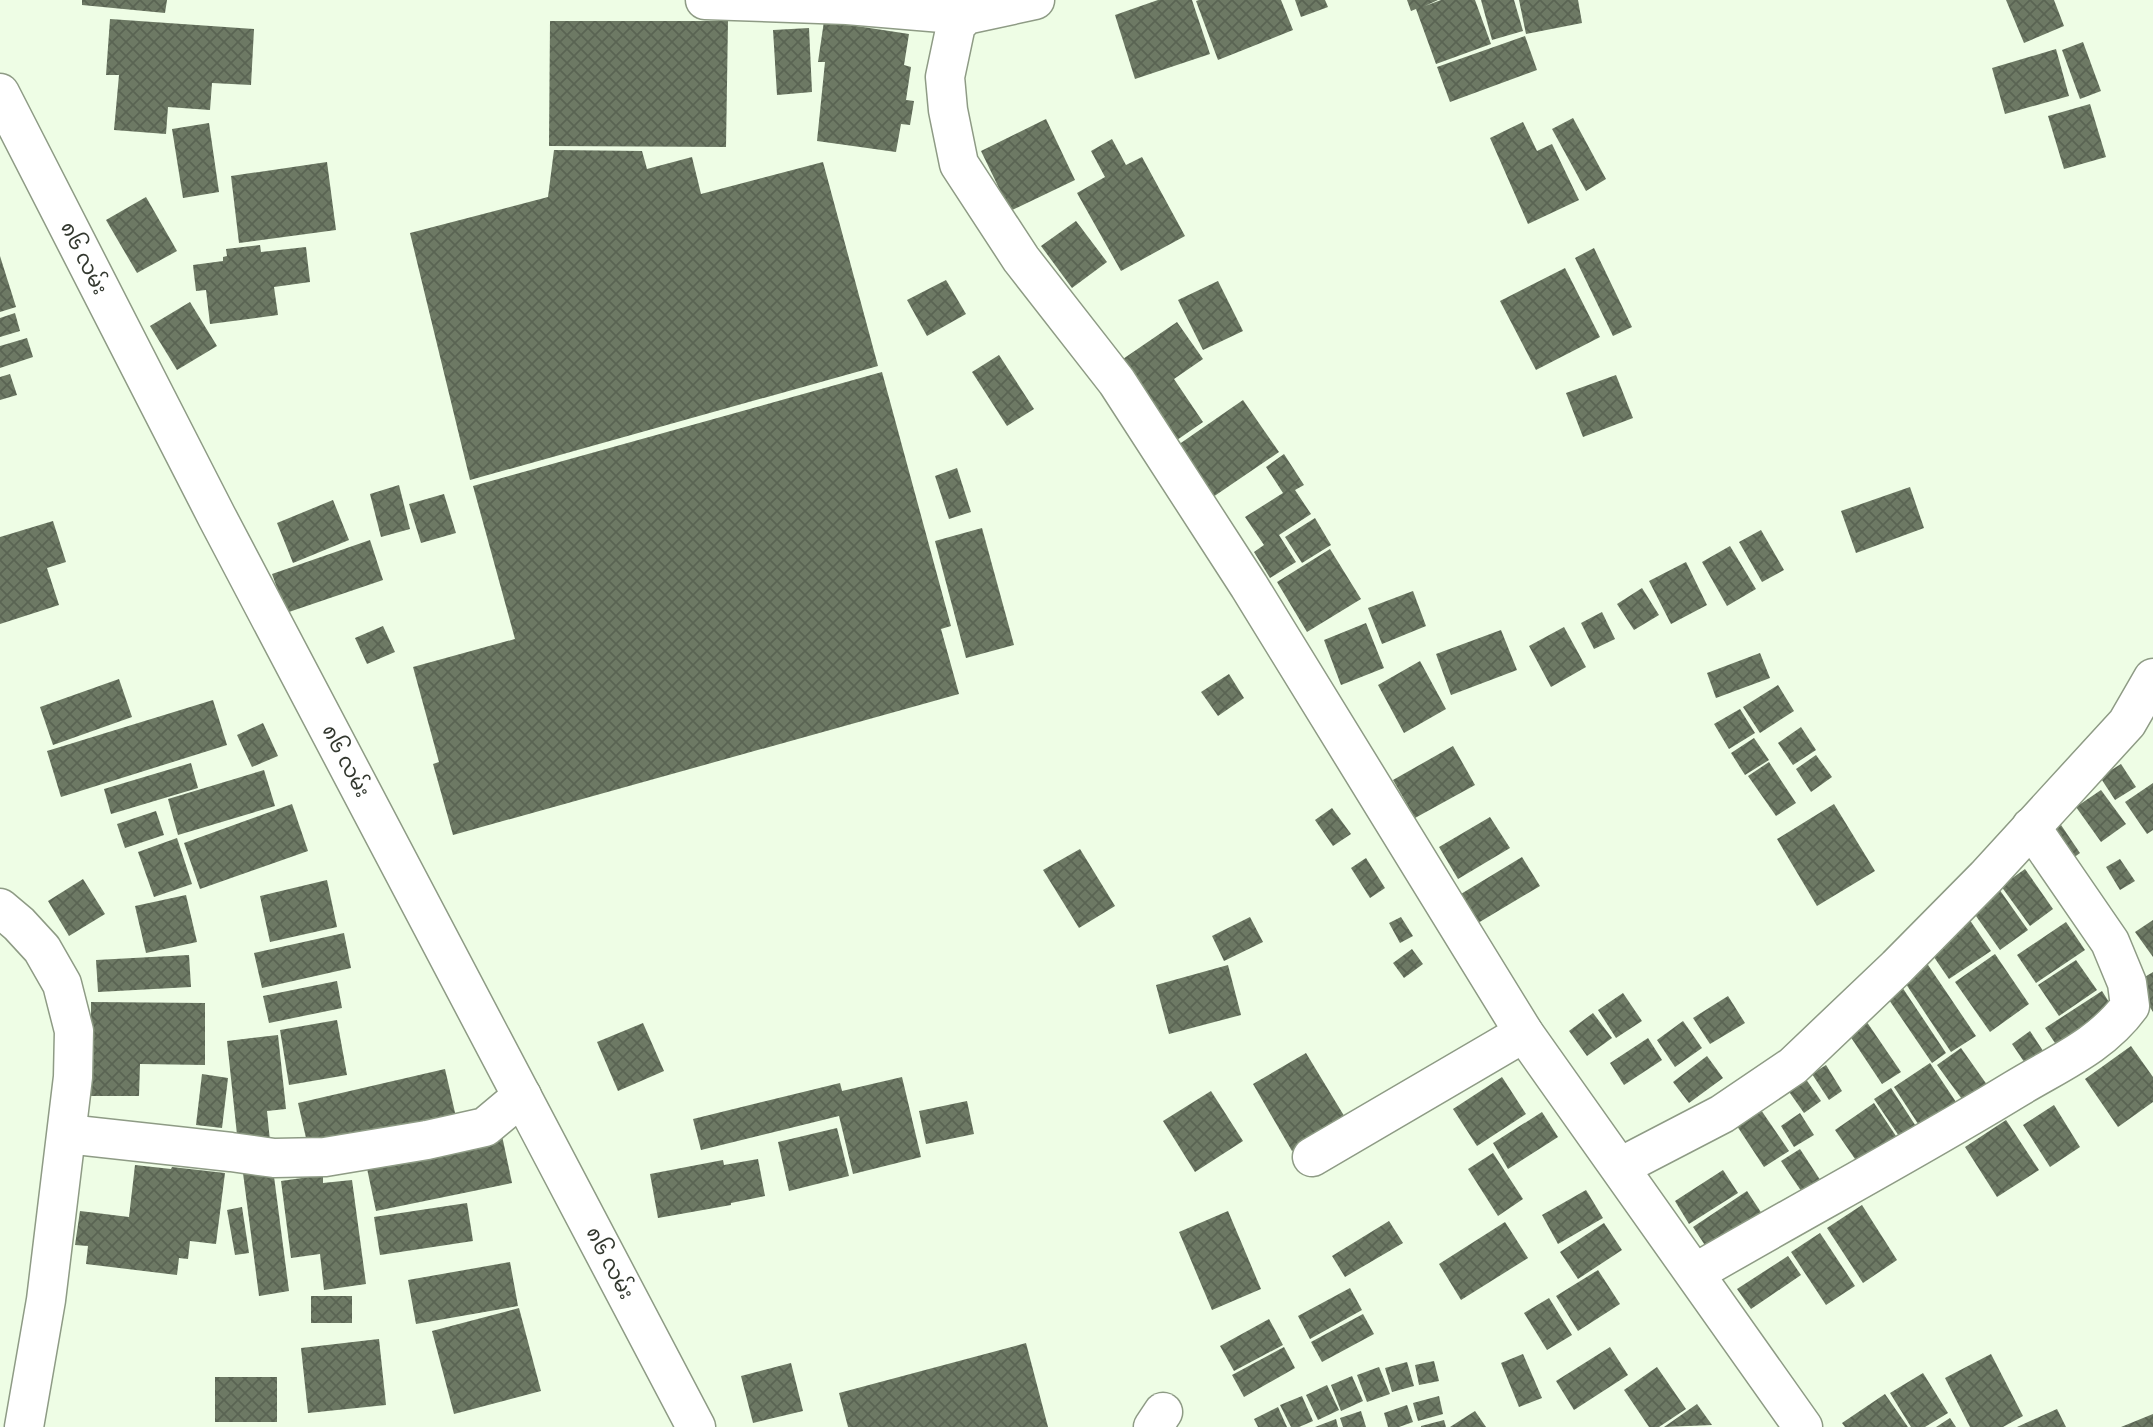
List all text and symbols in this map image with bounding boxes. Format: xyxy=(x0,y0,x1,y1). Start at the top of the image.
street label: ၈၆ လမ်း xyxy=(55,216,116,299)
street label: ၈၆ လမ်း xyxy=(316,719,379,802)
street label: ၈၆ လမ်း xyxy=(580,1221,643,1304)

